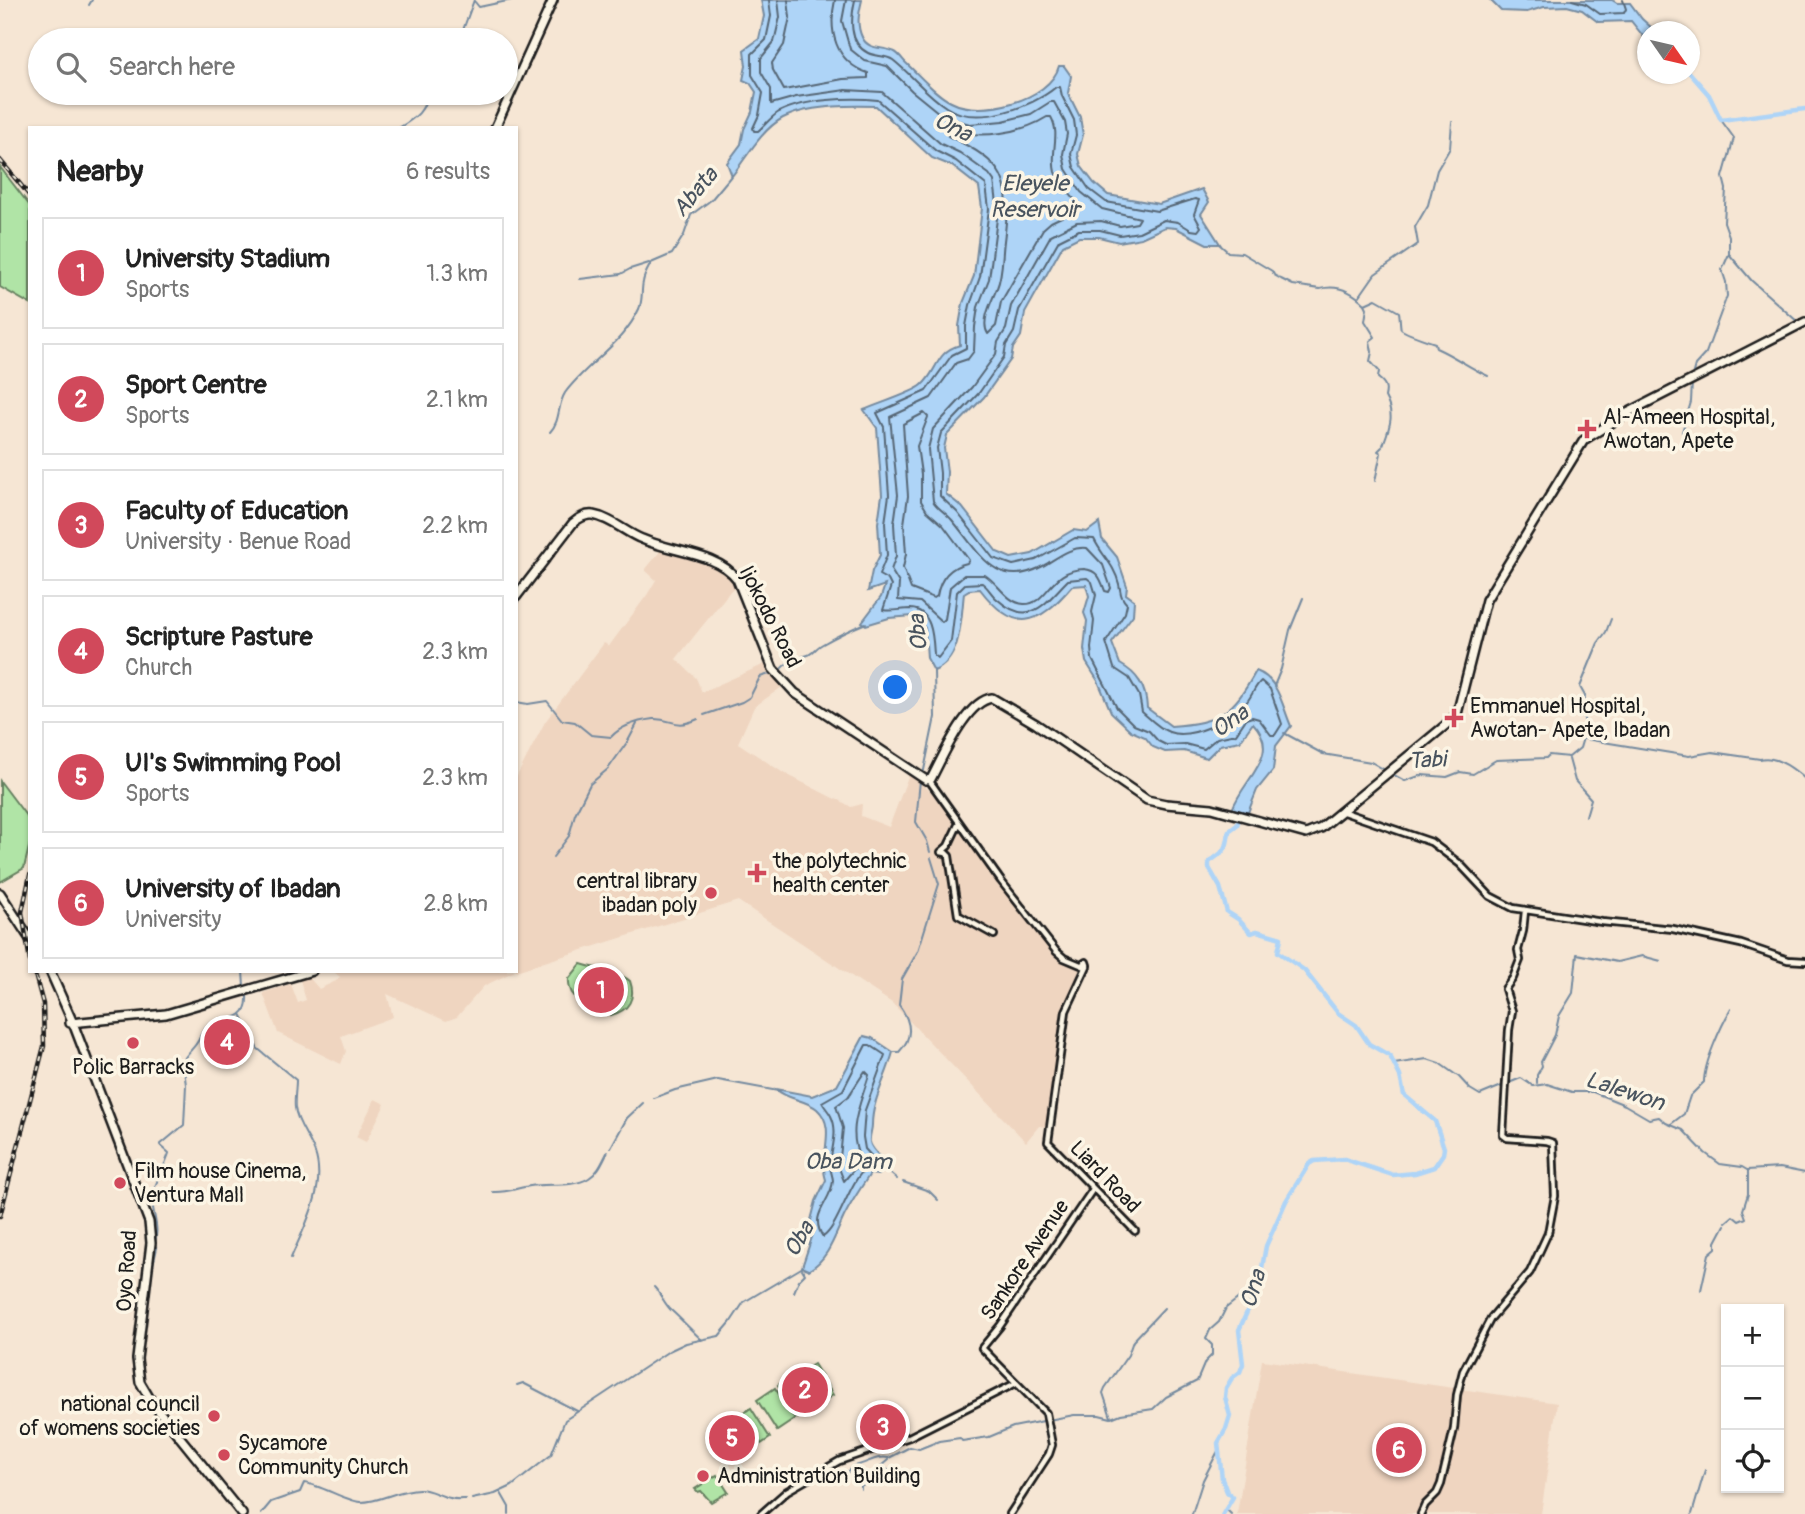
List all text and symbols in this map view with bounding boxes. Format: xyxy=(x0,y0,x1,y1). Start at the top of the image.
north arrow xyxy=(1637,21,1700,84)
search box xyxy=(28,28,518,105)
icon: search xyxy=(52,48,90,86)
text: Search here xyxy=(108,51,235,83)
water label: Ona xyxy=(929,106,978,149)
text: Nearby xyxy=(56,153,143,190)
text: 6 results xyxy=(406,157,490,186)
water label: Abata xyxy=(666,160,725,223)
water label: Eleyele Reservoir xyxy=(990,169,1083,224)
text: University Stadium xyxy=(125,243,330,275)
text: 1 xyxy=(77,259,86,288)
text: 1.3 km xyxy=(426,259,488,288)
text: Sports xyxy=(125,275,189,304)
text: Sport Centre xyxy=(125,369,267,401)
text: 2 xyxy=(75,385,87,414)
text: 2.1 km xyxy=(426,385,488,414)
text: Sports xyxy=(125,401,189,430)
place label: Al-Ameen Hospital, Awotan, Apete xyxy=(1603,404,1775,455)
marker: Al-Ameen Hospital, Awotan, Apete xyxy=(1577,419,1597,439)
text: Faculty of Education xyxy=(125,495,348,527)
text: 3 xyxy=(75,511,87,540)
text: 2.2 km xyxy=(422,511,488,540)
text: University · Benue Road xyxy=(125,527,351,556)
street label: Ijokodo Road xyxy=(733,561,807,673)
water label: Oba xyxy=(902,612,934,652)
text: Scripture Pasture xyxy=(125,621,313,653)
text: 4 xyxy=(74,637,88,666)
text: 2.3 km xyxy=(422,637,488,666)
text: Church xyxy=(125,653,192,682)
your location xyxy=(878,670,912,704)
place label: Emmanuel Hospital, Awotan- Apete, Ibadan xyxy=(1470,693,1670,744)
water label: Ona xyxy=(1206,697,1255,744)
marker: Emmanuel Hospital, Awotan- Apete, Ibadan xyxy=(1444,708,1464,728)
water label: Tabi xyxy=(1408,744,1450,775)
text: UI's Swimming Pool xyxy=(125,747,341,779)
text: 5 xyxy=(75,763,87,792)
text: 2.3 km xyxy=(422,763,488,792)
text: Sports xyxy=(125,779,189,808)
place label: the polytechnic health center xyxy=(772,848,907,899)
marker: the polytechnic health center xyxy=(747,863,767,883)
place label: central library ibadan poly xyxy=(577,868,697,919)
text: University of Ibadan xyxy=(125,873,341,905)
marker: central library ibadan poly xyxy=(703,885,719,901)
text: 6 xyxy=(74,889,88,918)
text: 2.8 km xyxy=(424,889,488,918)
text: University xyxy=(125,905,221,934)
pin: 1 xyxy=(578,964,624,1016)
pin: 4 xyxy=(204,1016,250,1068)
marker: Polic Barracks xyxy=(125,1035,141,1051)
place label: Polic Barracks xyxy=(72,1054,195,1081)
water label: Lalewon xyxy=(1582,1065,1669,1118)
street label: Liard Road xyxy=(1064,1135,1146,1219)
water label: Oba Dam xyxy=(804,1147,893,1176)
place label: Film house Cinema, Ventura Mall xyxy=(134,1158,306,1209)
marker: Film house Cinema, Ventura Mall xyxy=(112,1175,128,1191)
street label: Sankore Avenue xyxy=(975,1194,1076,1326)
water label: Oba xyxy=(777,1215,822,1262)
street label: Oyo Road xyxy=(111,1229,143,1313)
water label: Ona xyxy=(1234,1265,1273,1312)
map controls xyxy=(1721,1304,1784,1493)
button: + xyxy=(1721,1304,1784,1367)
pin: 2 xyxy=(782,1364,828,1416)
button: − xyxy=(1721,1367,1784,1430)
place label: national council of womens societies xyxy=(19,1391,201,1442)
pin: 3 xyxy=(860,1401,906,1453)
marker: national council of womens societies xyxy=(206,1408,222,1424)
pin: 5 xyxy=(709,1412,755,1464)
pin: 6 xyxy=(1376,1424,1422,1476)
place label: Sycamore Community Church xyxy=(238,1430,408,1481)
button: locate xyxy=(1721,1430,1784,1493)
marker: Sycamore Community Church xyxy=(216,1447,232,1463)
place label: Administration Building xyxy=(717,1463,920,1490)
marker: Administration Building xyxy=(695,1468,711,1484)

